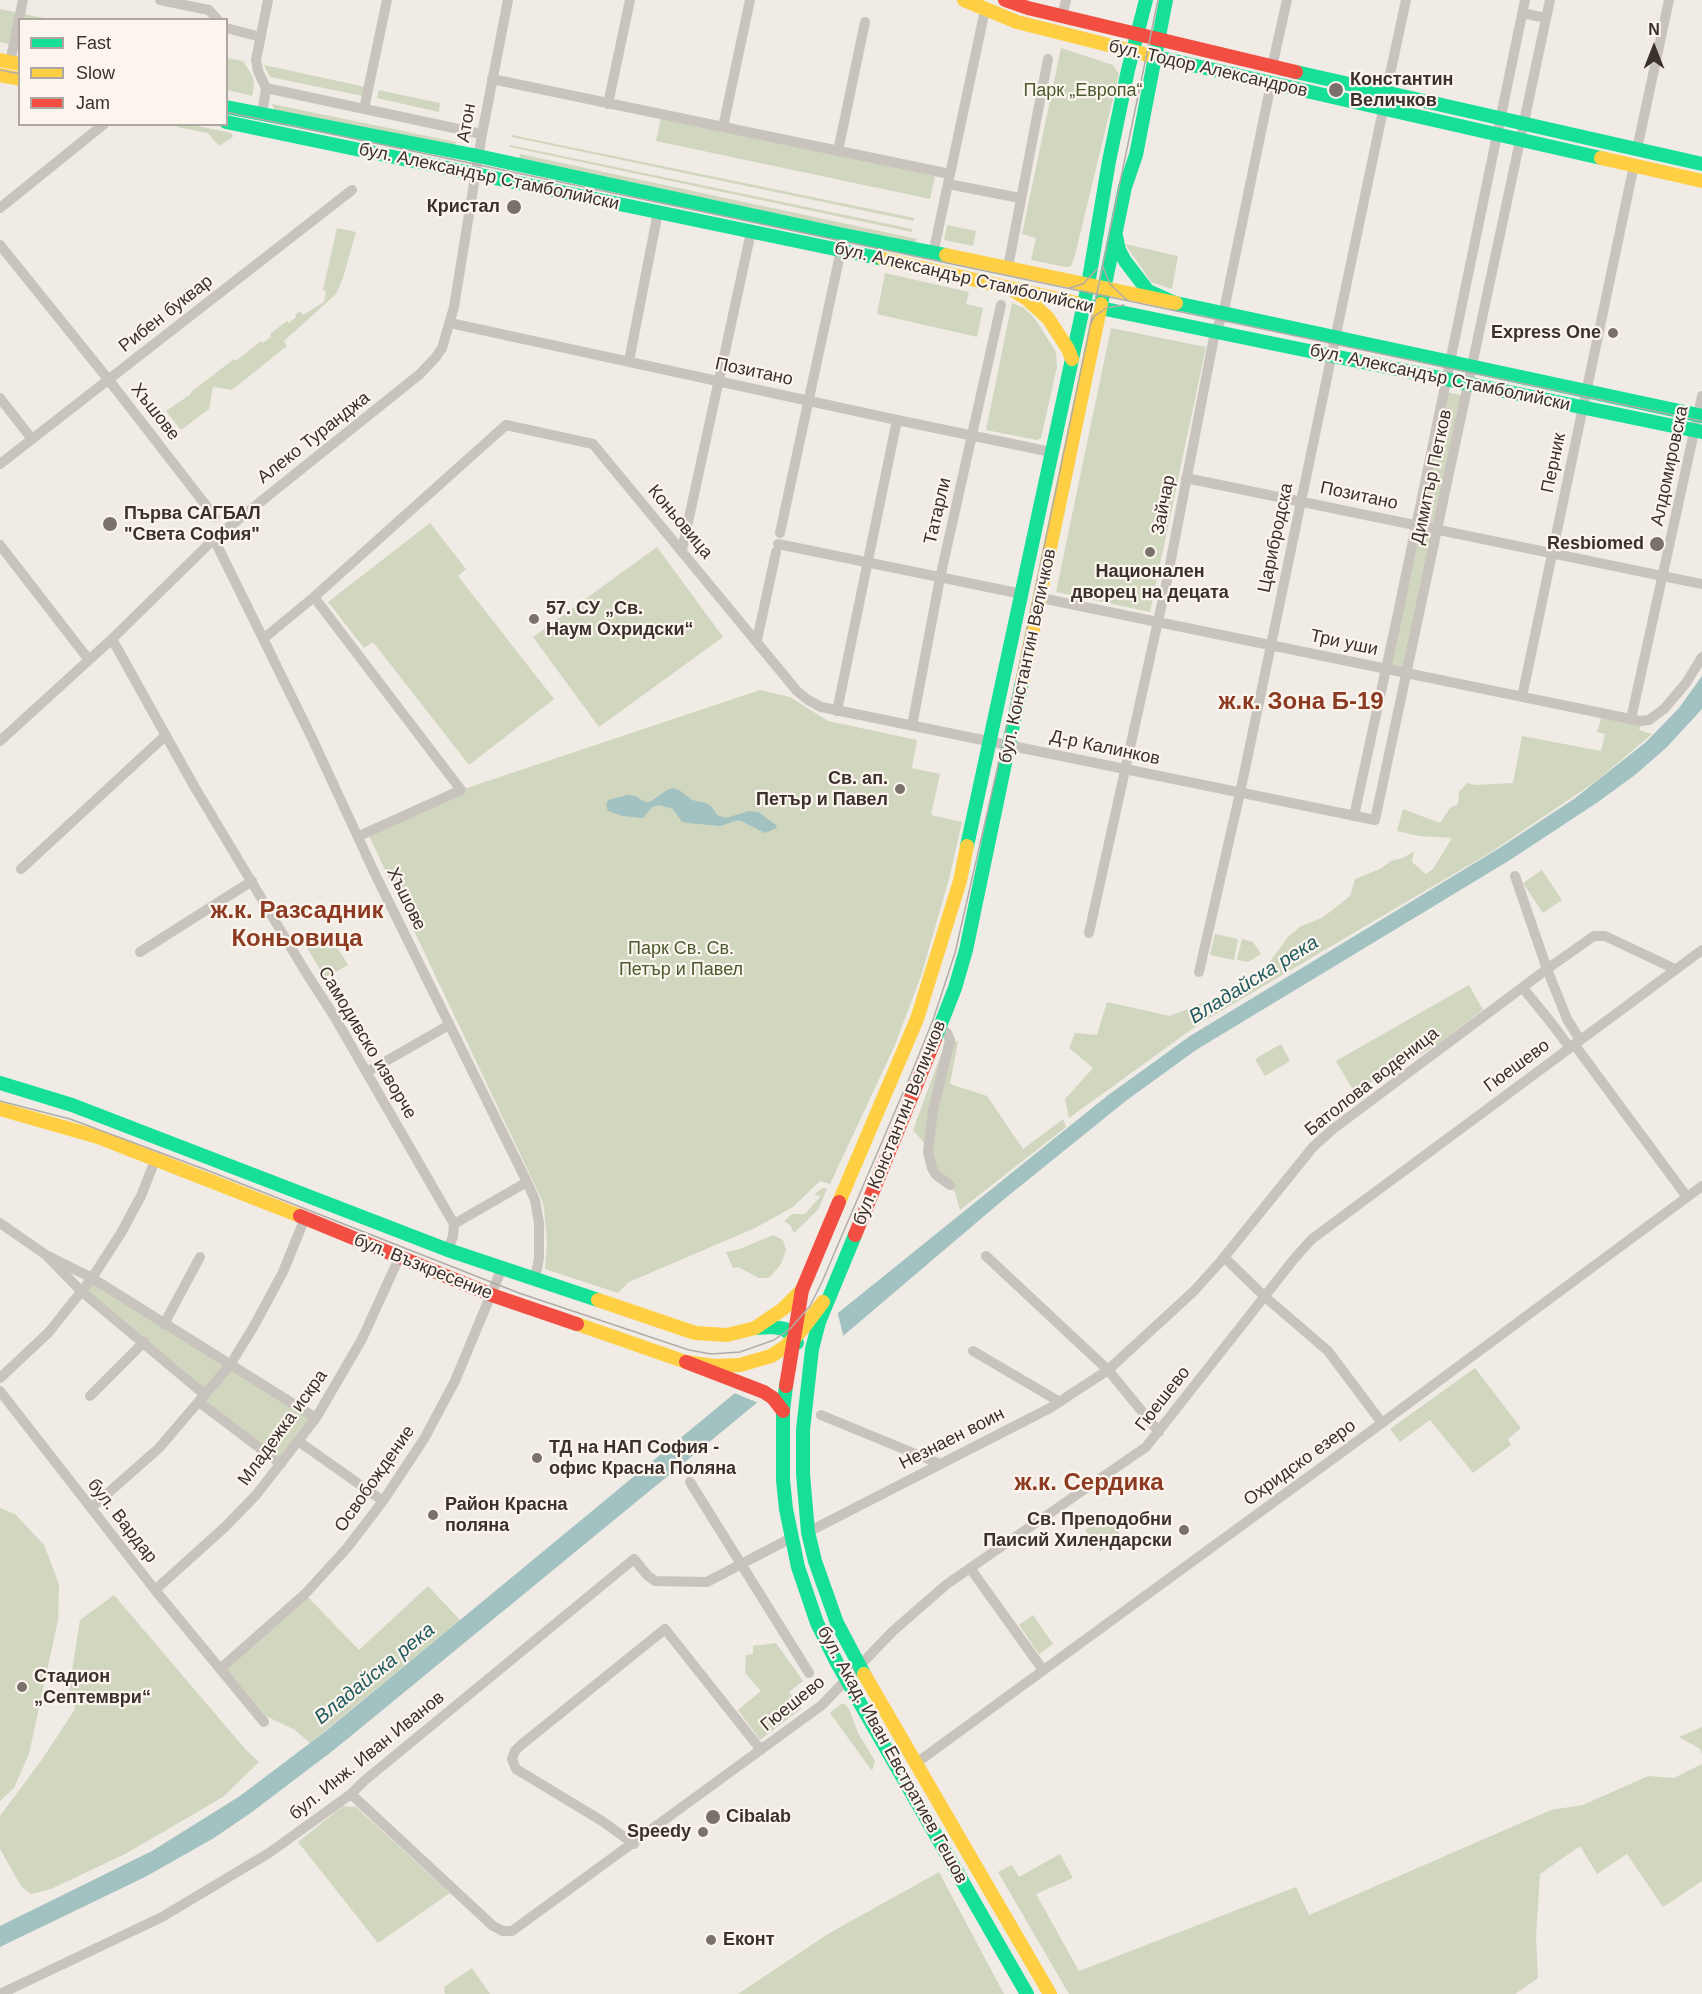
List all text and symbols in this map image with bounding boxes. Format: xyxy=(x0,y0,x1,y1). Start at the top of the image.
legend xyxy=(18,18,228,126)
north arrow xyxy=(1624,18,1684,78)
text: N xyxy=(1648,21,1660,38)
text: Fast xyxy=(76,33,111,53)
street label: бул. Тодор Александров xyxy=(1106,36,1310,102)
text: Slow xyxy=(76,63,115,83)
place label: Константин Величков xyxy=(1350,69,1453,112)
park label: Парк „Европа“ xyxy=(1023,80,1143,102)
marker: Константин Величков xyxy=(1327,81,1345,99)
text: Jam xyxy=(76,93,110,113)
street label: Атон xyxy=(453,102,481,144)
street label: бул. Александър Стамболийски xyxy=(357,139,621,215)
place label: Кристал xyxy=(427,196,500,218)
marker: Кристал xyxy=(505,198,523,216)
street label: бул. Александър Стамболийски xyxy=(832,238,1096,318)
street label: Рибен буквар xyxy=(115,271,217,357)
place label: Express One xyxy=(1491,322,1601,344)
marker: Express One xyxy=(1606,326,1620,340)
street label: бул. Александър Стамболийски xyxy=(1308,340,1572,416)
street label: Позитано xyxy=(713,353,795,391)
street label: Хъшове xyxy=(126,379,184,445)
street label: Алеко Туранджа xyxy=(253,387,375,489)
street label: Алдомировска xyxy=(1647,404,1693,528)
street label: Димитър Петков xyxy=(1407,408,1457,546)
street label: Перник xyxy=(1537,431,1571,495)
street label: Зайчар xyxy=(1148,473,1180,537)
street label: Татарли xyxy=(920,476,956,546)
street label: Позитано xyxy=(1318,477,1400,515)
street label: Коньовица xyxy=(643,481,717,563)
street label: Царибродска xyxy=(1254,481,1298,595)
place label: Първа САГБАЛ "Света София" xyxy=(124,503,261,546)
marker: Първа САГБАЛ "Света София" xyxy=(101,515,119,533)
place label: Resbiomed xyxy=(1547,533,1644,555)
marker: Resbiomed xyxy=(1648,535,1666,553)
marker: Национален дворец на децата xyxy=(1143,545,1157,559)
street label: бул. Константин Величков xyxy=(995,547,1061,765)
place label: Национален дворец на децата xyxy=(1071,561,1229,604)
place label: 57. СУ „Св. Наум Охридски“ xyxy=(546,598,693,640)
marker: 57. СУ „Св. Наум Охридски“ xyxy=(527,612,541,626)
street label: Три уши xyxy=(1308,625,1380,661)
district label: ж.к. Зона Б-19 xyxy=(1218,688,1384,716)
street label: Д-р Калинков xyxy=(1048,726,1162,770)
place label: Св. ап. Петър и Павел xyxy=(756,768,888,810)
marker: Св. ап. Петър и Павел xyxy=(893,782,907,796)
street label: Хъшове xyxy=(382,864,430,934)
district label: ж.к. Разсадник Коньовица xyxy=(210,897,384,953)
water label: Владайска река xyxy=(1185,931,1323,1029)
park label: Парк Св. Св. Петър и Павел xyxy=(619,938,743,980)
street label: Самодивско изворче xyxy=(313,963,421,1123)
street label: бул. Константин Величков xyxy=(849,1018,951,1228)
street label: Батолова воденица xyxy=(1301,1023,1443,1141)
street label: Гюешево xyxy=(1480,1035,1554,1097)
street label: бул. Възкресение xyxy=(351,1229,495,1305)
street label: Гюешево xyxy=(1131,1362,1195,1436)
street label: Младежка искра xyxy=(234,1366,332,1490)
street label: Незнаен воин xyxy=(896,1403,1008,1475)
street label: Охридско езеро xyxy=(1240,1415,1360,1511)
street label: Освобождение xyxy=(330,1422,420,1536)
place label: ТД на НАП София - офис Красна Поляна xyxy=(549,1437,736,1480)
marker: ТД на НАП София - офис Красна Поляна xyxy=(530,1451,544,1465)
district label: ж.к. Сердика xyxy=(1014,1469,1164,1497)
street label: бул. Вардар xyxy=(82,1474,162,1568)
place label: Район Красна поляна xyxy=(445,1494,568,1537)
marker: Район Красна поляна xyxy=(426,1508,440,1522)
place label: Св. Преподобни Паисий Хилендарски xyxy=(983,1509,1172,1552)
marker: Св. Преподобни Паисий Хилендарски xyxy=(1177,1523,1191,1537)
water label: Владайска река xyxy=(310,1618,440,1730)
street label: бул. Акад. Иван Евстратиев Гешов xyxy=(812,1623,972,1887)
place label: Стадион „Септември“ xyxy=(34,1666,151,1708)
street label: Гюешево xyxy=(757,1672,829,1736)
marker: Стадион „Септември“ xyxy=(15,1680,29,1694)
street label: бул. Инж. Иван Иванов xyxy=(285,1687,449,1825)
place label: Cibalab xyxy=(726,1806,791,1828)
marker: Cibalab xyxy=(704,1808,722,1826)
place label: Speedy xyxy=(627,1821,691,1843)
marker: Speedy xyxy=(696,1825,710,1839)
place label: Еконт xyxy=(723,1929,774,1951)
marker: Еконт xyxy=(704,1933,718,1947)

